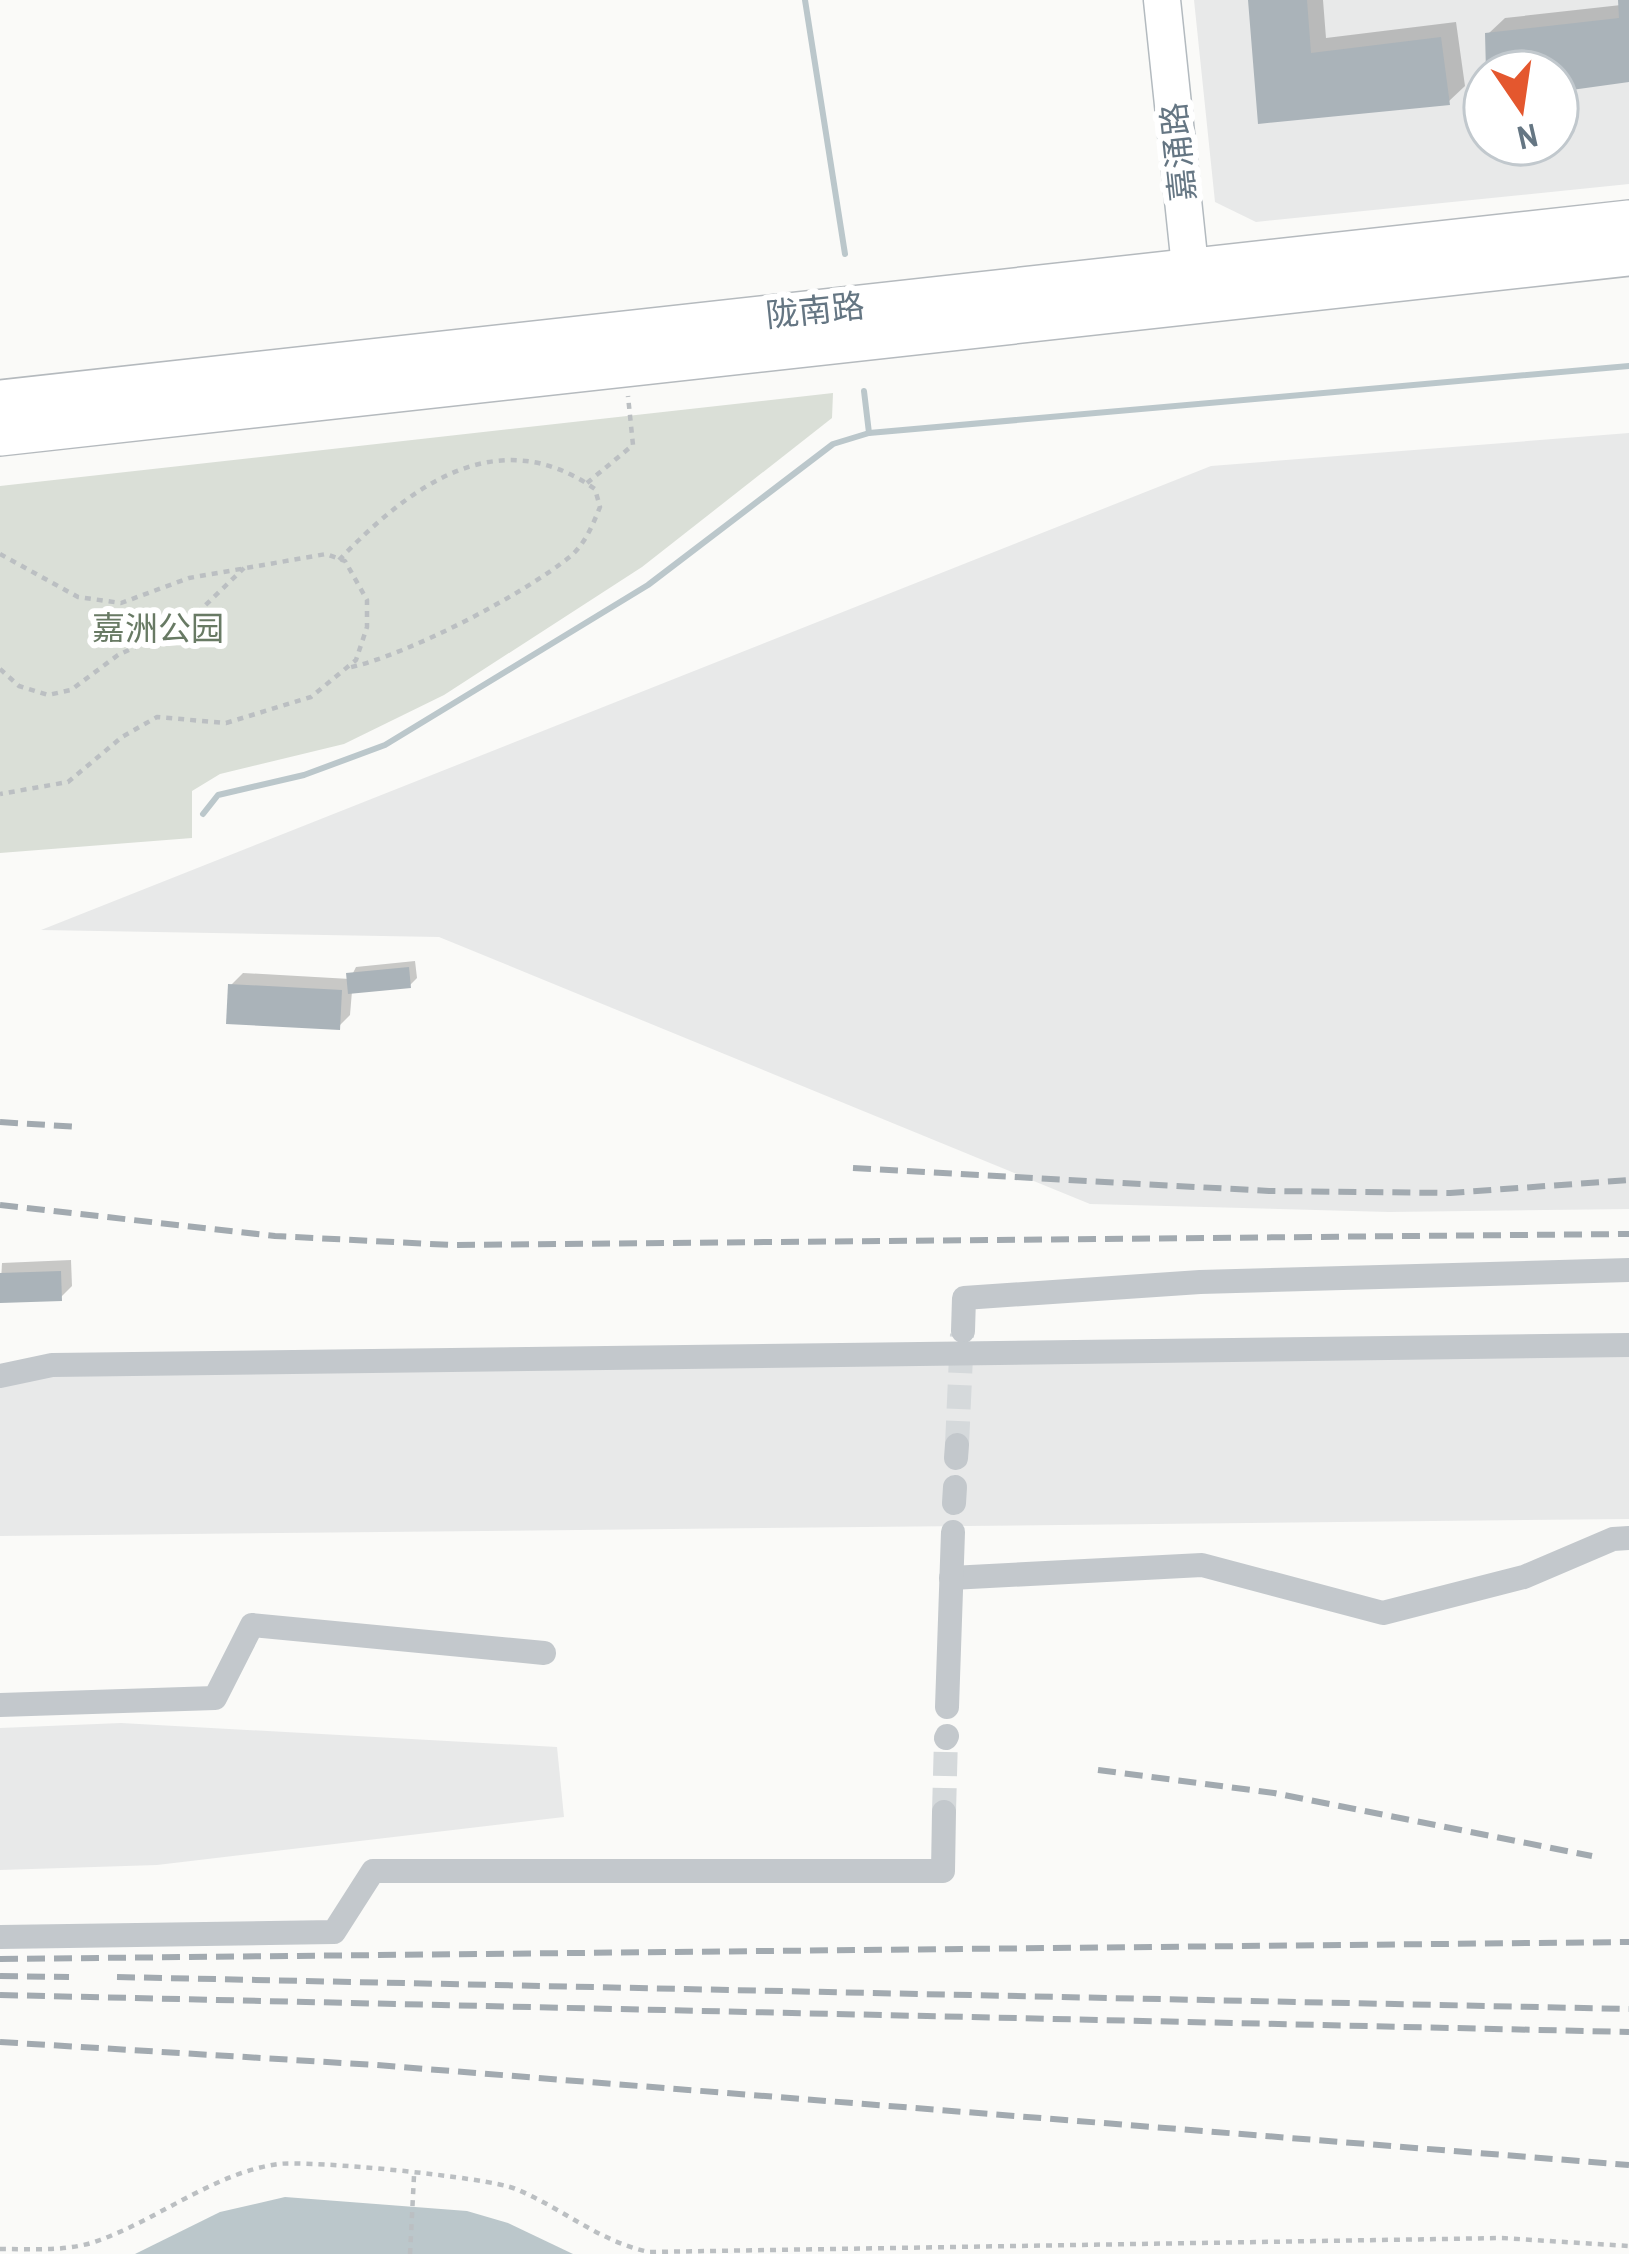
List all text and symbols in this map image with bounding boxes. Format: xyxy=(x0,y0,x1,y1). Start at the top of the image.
north arrow xyxy=(1461,48,1581,168)
street label: 嘉涌路 xyxy=(1151,100,1205,204)
text: N xyxy=(1513,114,1542,161)
street label: 陇南路 xyxy=(763,283,867,337)
park label: 嘉洲公园 xyxy=(92,606,224,650)

